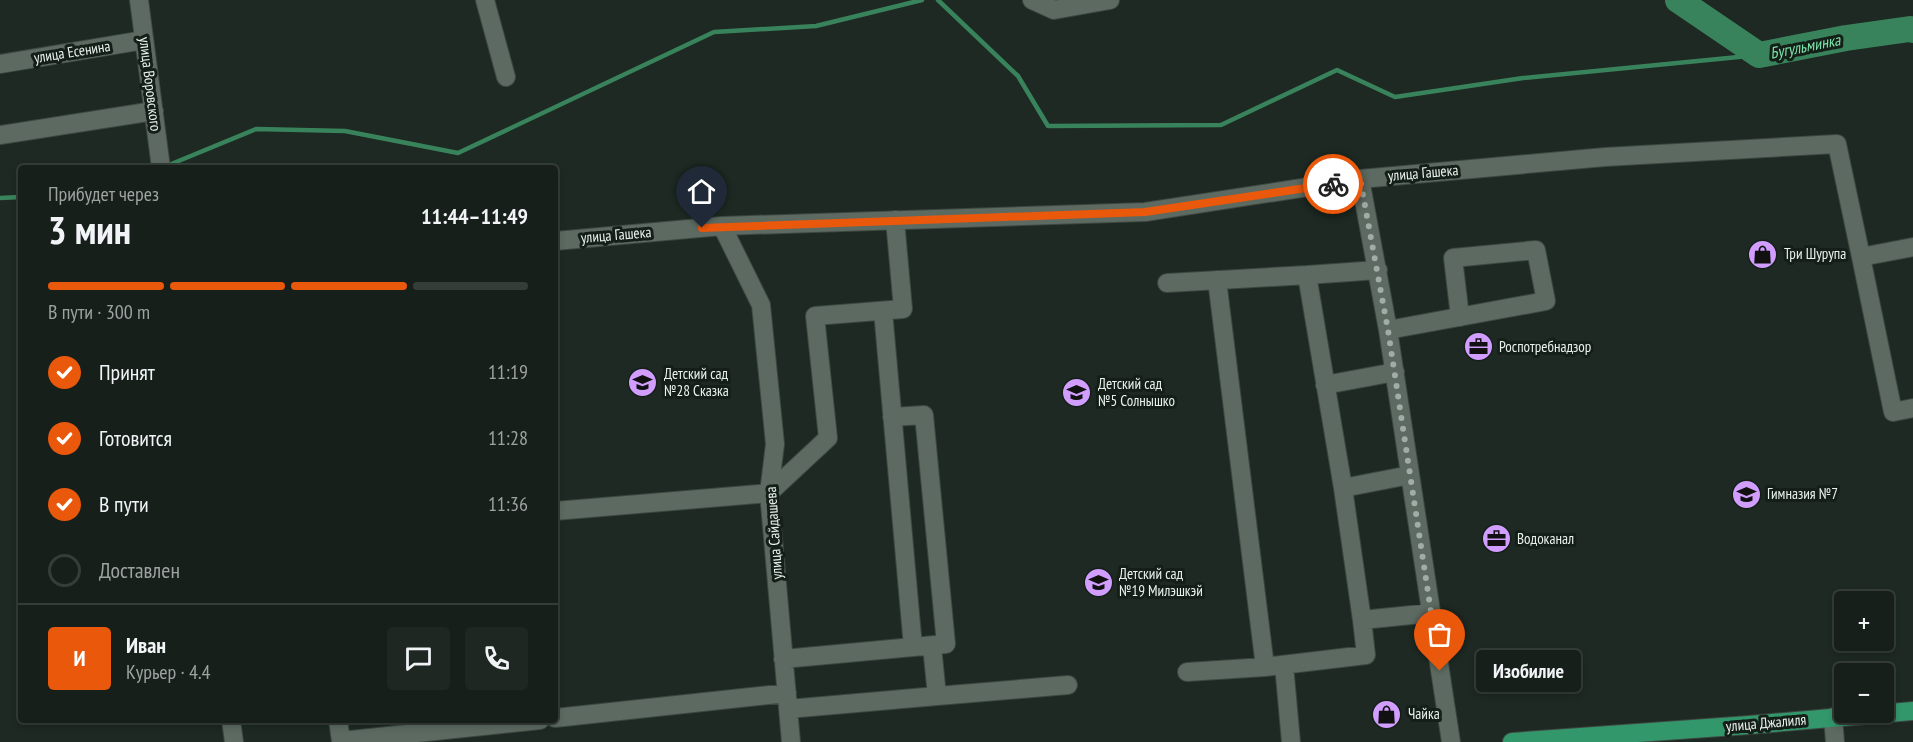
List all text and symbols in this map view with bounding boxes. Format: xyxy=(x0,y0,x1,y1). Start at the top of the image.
water label: Бугульминка xyxy=(1768,29,1843,63)
street label: улица Есенина xyxy=(32,36,112,67)
street label: улица Воровского xyxy=(135,36,166,132)
courier xyxy=(1303,154,1363,214)
street label: улица Гашека xyxy=(1387,160,1459,185)
pin xyxy=(676,166,727,228)
icon: bike xyxy=(1317,168,1350,201)
icon: home xyxy=(685,175,718,208)
text: Прибудет через xyxy=(48,181,159,207)
text: 11:44–11:49 xyxy=(421,202,528,230)
text: 3 мин xyxy=(48,204,131,255)
street label: улица Гашека xyxy=(580,222,652,247)
shop icon: Три Шурупа xyxy=(1747,238,1779,270)
place label: Три Шурупа xyxy=(1784,244,1846,263)
text: В пути · 300 m xyxy=(48,299,150,325)
office icon: Роспотребнадзор xyxy=(1462,331,1494,363)
place label: Роспотребнадзор xyxy=(1499,337,1591,356)
icon: check xyxy=(48,356,81,389)
text: Принят xyxy=(99,358,155,386)
text: 11:19 xyxy=(488,359,528,385)
place label: Детский сад №28 Сказка xyxy=(664,364,729,400)
school or university icon: Детский сад №28 Сказка xyxy=(627,367,659,399)
place label: Детский сад №5 Солнышко xyxy=(1098,374,1175,410)
school or university icon: Детский сад №5 Солнышко xyxy=(1061,377,1093,409)
icon: check xyxy=(48,422,81,455)
text: Готовится xyxy=(99,424,172,452)
text: 11:28 xyxy=(488,425,528,451)
school or university icon: Гимназия №7 xyxy=(1730,478,1762,510)
place label: Гимназия №7 xyxy=(1767,484,1838,503)
street label: улица Сайдашева xyxy=(761,486,786,580)
icon: check xyxy=(48,488,81,521)
text: В пути xyxy=(99,490,149,518)
text: 11:36 xyxy=(488,491,528,517)
office icon: Водоканал xyxy=(1480,523,1512,555)
place label: Водоканал xyxy=(1517,529,1574,548)
text: Доставлен xyxy=(99,556,180,584)
place label: Детский сад №19 Милэшкэй xyxy=(1119,564,1203,600)
school or university icon: Детский сад №19 Милэшкэй xyxy=(1082,567,1114,599)
map controls xyxy=(1834,591,1894,723)
button: + xyxy=(1834,591,1894,651)
pin xyxy=(1414,609,1465,671)
icon: bag xyxy=(1423,618,1456,651)
button: chat xyxy=(387,627,450,690)
button: phone xyxy=(465,627,528,690)
text: Иван xyxy=(126,631,166,659)
text: И xyxy=(73,644,86,672)
callout: Изобилие xyxy=(1476,650,1581,692)
text: Изобилие xyxy=(1493,658,1564,684)
text: Курьер · 4.4 xyxy=(126,659,211,685)
button: − xyxy=(1834,663,1894,723)
shop icon: Чайка xyxy=(1371,698,1403,730)
place label: Чайка xyxy=(1408,704,1440,723)
street label: улица Джалиля xyxy=(1725,710,1807,735)

